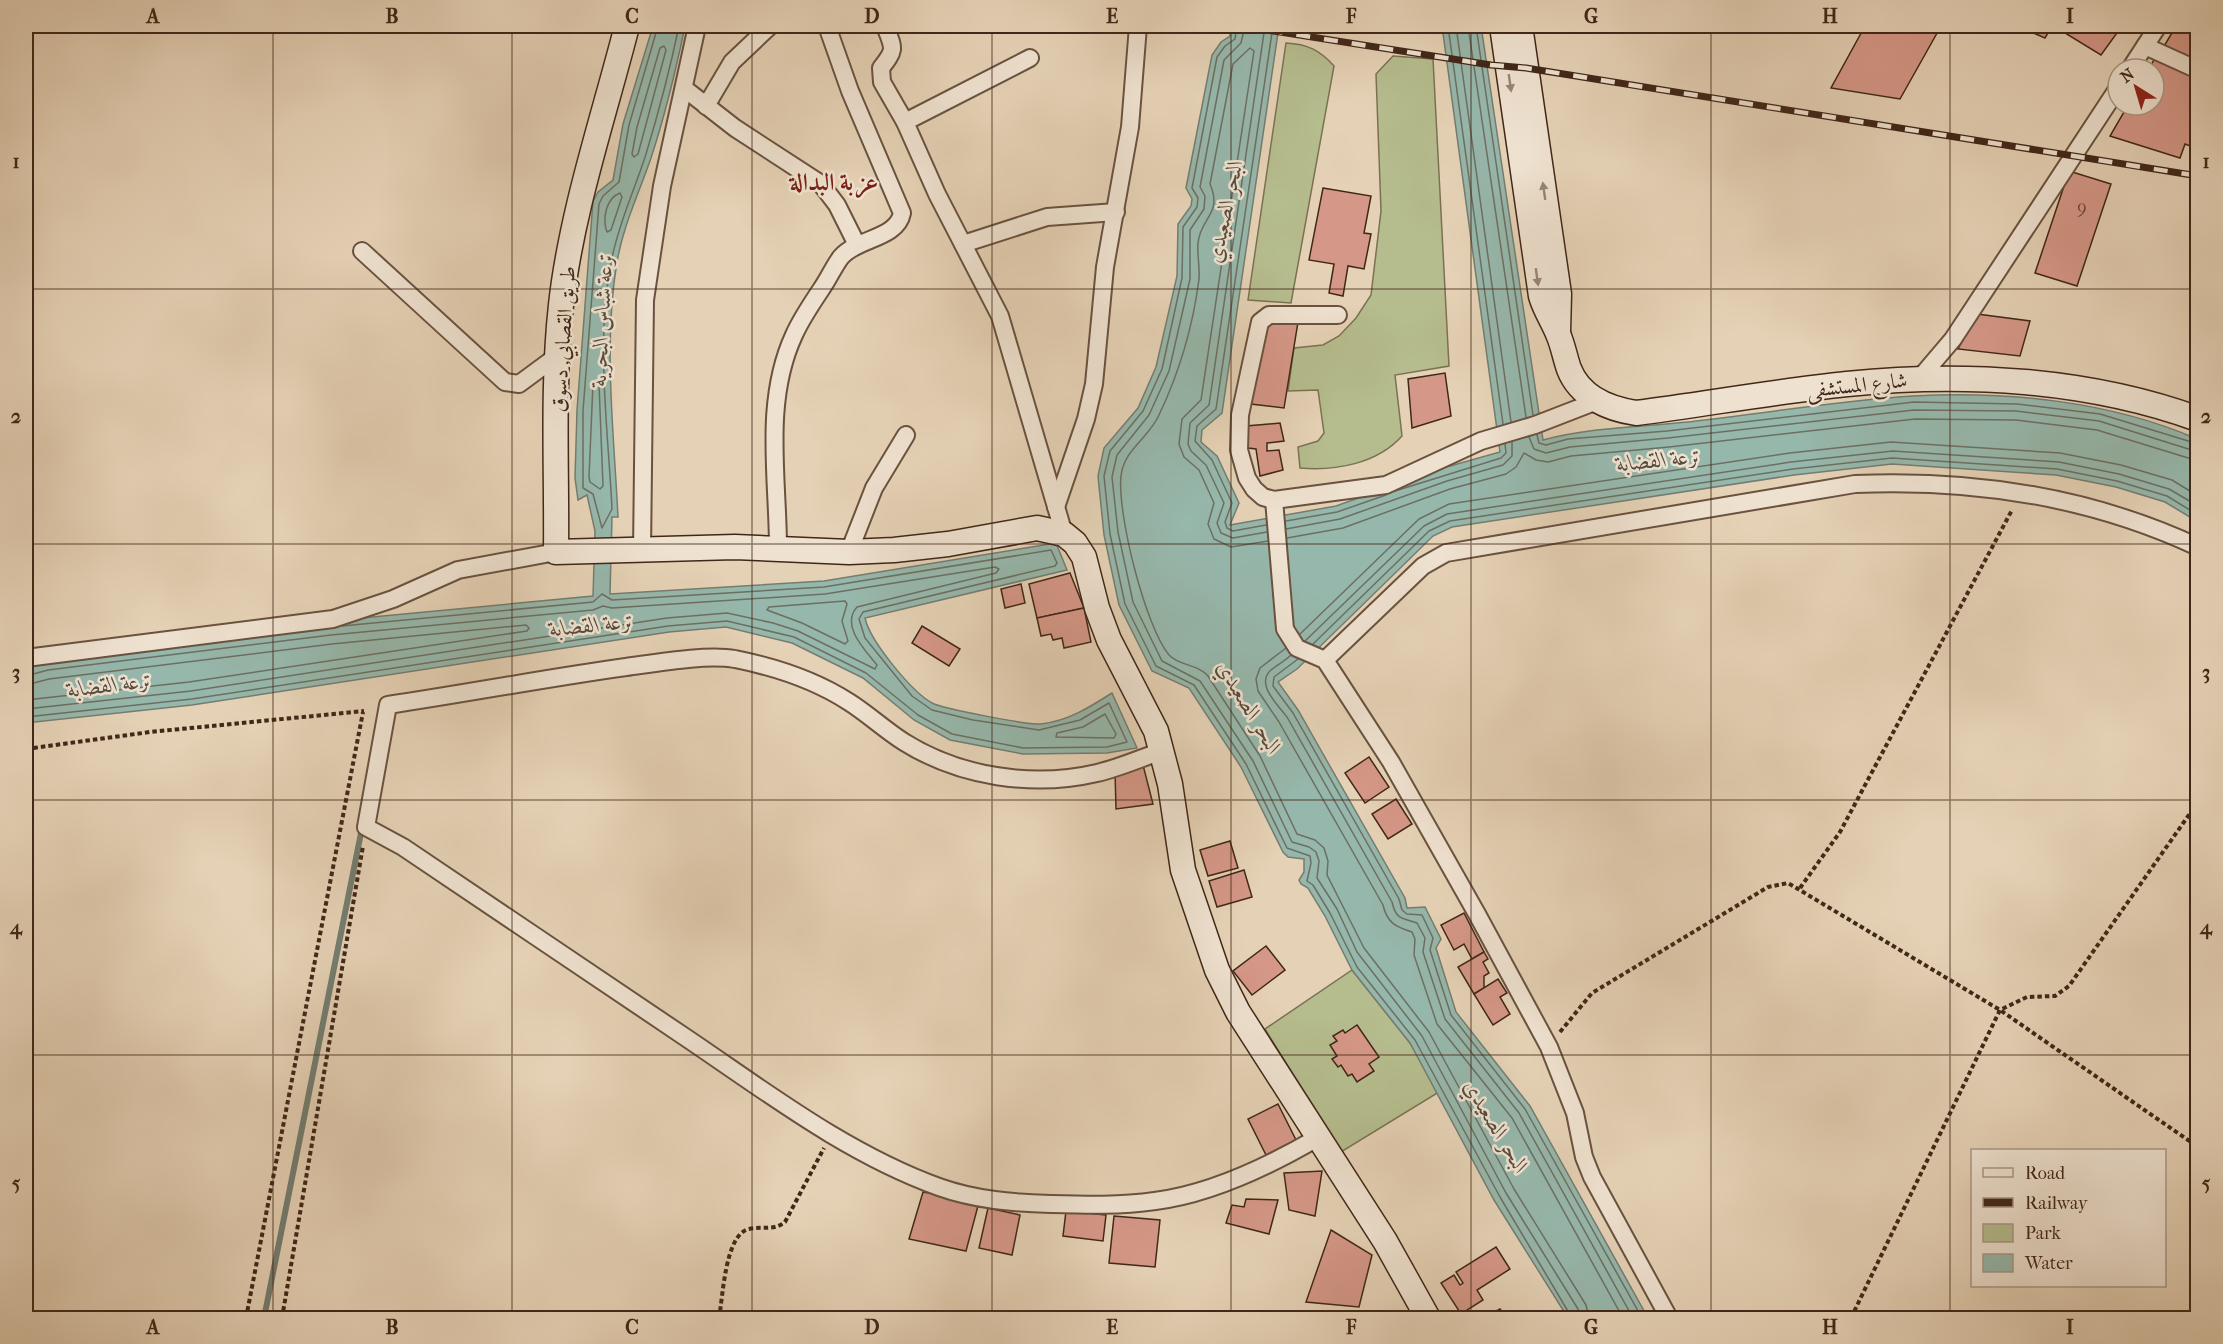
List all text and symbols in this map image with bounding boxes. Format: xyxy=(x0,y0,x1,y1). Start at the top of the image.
text: A xyxy=(145,5,161,28)
text: B xyxy=(385,5,399,28)
text: C xyxy=(625,5,639,28)
text: D xyxy=(864,5,880,28)
text: E xyxy=(1106,5,1118,28)
text: F xyxy=(1345,5,1357,28)
text: G xyxy=(1584,5,1598,28)
text: H xyxy=(1822,5,1838,28)
text: I xyxy=(2066,5,2074,28)
north arrow xyxy=(2106,57,2166,117)
text: N xyxy=(2117,64,2139,87)
one-way arrow xyxy=(1506,74,1515,93)
text: 1 xyxy=(12,150,20,173)
text: 1 xyxy=(2202,150,2210,173)
water label: البحر الصعيدي xyxy=(1201,157,1253,266)
district label: عزبة البدالة xyxy=(788,168,878,199)
one-way arrow xyxy=(1540,181,1549,200)
house number: 9 xyxy=(2077,197,2087,218)
water label: ترعة شباس البحرية xyxy=(585,251,620,389)
street label: طريق القصابي, دسوق xyxy=(546,265,585,413)
one-way arrow xyxy=(1533,267,1542,286)
street label: شارع المستشفى xyxy=(1806,368,1909,408)
text: 2 xyxy=(11,405,21,428)
text: 2 xyxy=(2201,405,2211,428)
water label: ترعة القضابة xyxy=(1613,443,1703,478)
water label: ترعة القضابة xyxy=(546,608,636,643)
water label: البحر الصعيدي xyxy=(1208,656,1287,761)
text: 3 xyxy=(12,661,20,684)
text: 3 xyxy=(2202,661,2210,684)
water label: ترعة القضابة xyxy=(64,667,154,703)
text: 4 xyxy=(9,916,23,940)
text: 4 xyxy=(2199,916,2213,940)
water label: البحر الصعيدي xyxy=(1455,1075,1534,1180)
legend xyxy=(1971,1149,2166,1287)
text: Road xyxy=(2025,1163,2065,1184)
text: 5 xyxy=(12,1172,21,1195)
text: 5 xyxy=(2202,1172,2211,1195)
text: Railway xyxy=(2025,1193,2089,1214)
text: Park xyxy=(2025,1223,2062,1244)
text: Water xyxy=(2024,1253,2073,1274)
text: A xyxy=(145,1316,161,1339)
text: B xyxy=(385,1316,399,1339)
text: C xyxy=(625,1316,639,1339)
text: D xyxy=(864,1316,880,1339)
text: E xyxy=(1106,1316,1118,1339)
text: F xyxy=(1345,1316,1357,1339)
text: G xyxy=(1584,1316,1598,1339)
text: H xyxy=(1822,1316,1838,1339)
text: I xyxy=(2066,1316,2074,1339)

